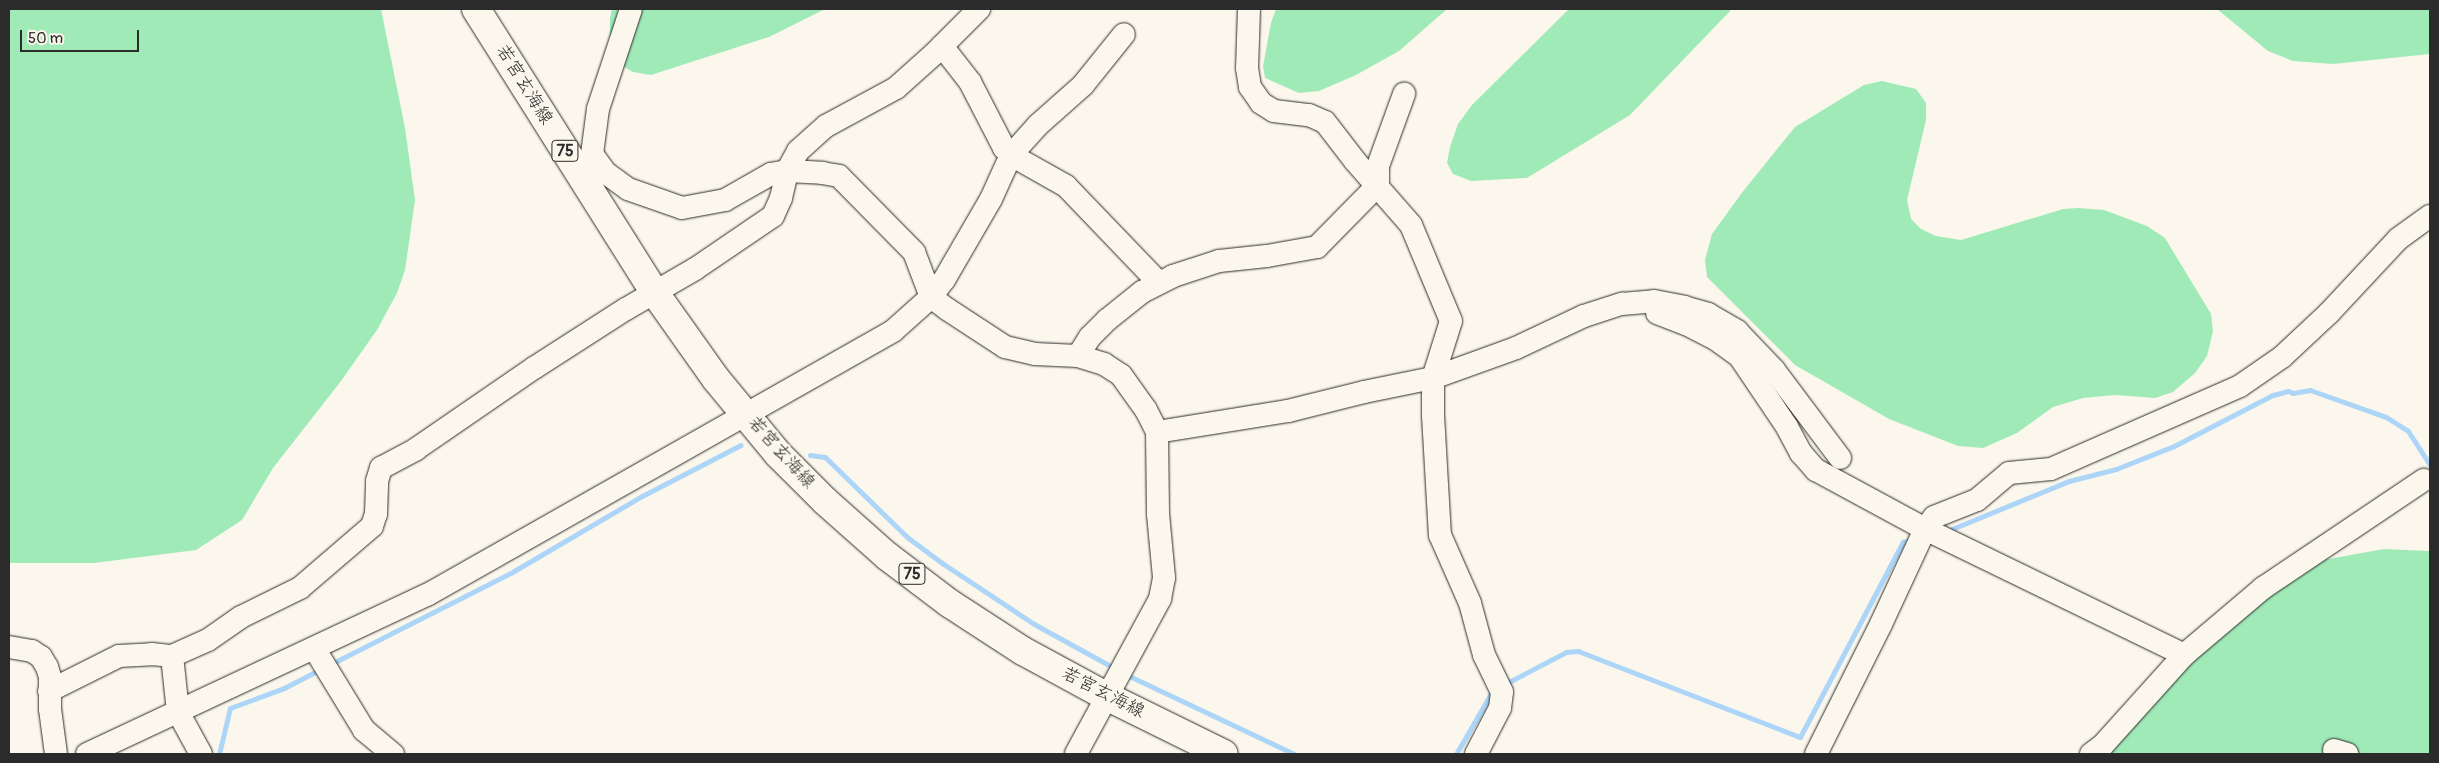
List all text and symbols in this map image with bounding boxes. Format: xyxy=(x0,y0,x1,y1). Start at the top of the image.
scale bar xyxy=(22,20,141,52)
text: 50 m xyxy=(28,29,63,48)
street label: 若宮玄海線 xyxy=(491,41,557,129)
road number: 75 xyxy=(551,138,579,164)
street label: 若宮玄海線 xyxy=(743,412,819,494)
road number: 75 xyxy=(898,560,926,588)
street label: 若宮玄海線 xyxy=(1058,663,1148,723)

